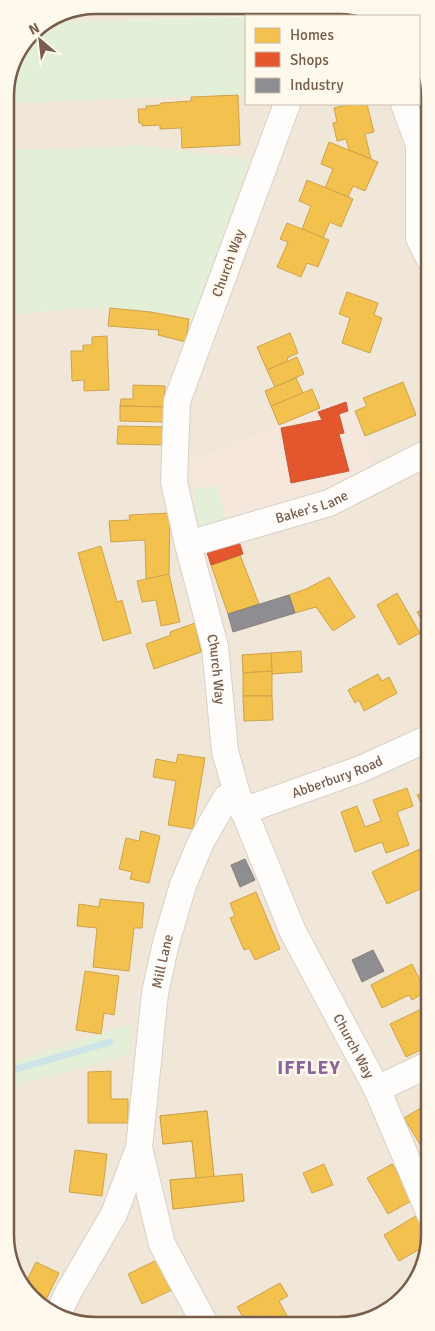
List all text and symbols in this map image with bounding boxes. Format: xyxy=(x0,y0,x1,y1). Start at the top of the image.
north arrow xyxy=(15,15,65,65)
legend xyxy=(245,15,420,105)
text: N xyxy=(26,19,42,39)
text: Homes xyxy=(290,26,334,44)
text: Shops xyxy=(290,51,329,69)
text: Industry xyxy=(290,76,343,94)
street label: Church Way xyxy=(208,227,249,299)
street label: Baker's Lane xyxy=(273,487,351,527)
street label: Church Way xyxy=(203,632,229,706)
street label: Abberbury Road xyxy=(289,752,385,802)
street label: Mill Lane xyxy=(148,932,177,990)
street label: Church Way xyxy=(329,1011,378,1082)
district label: IFFLEY xyxy=(277,1056,341,1080)

